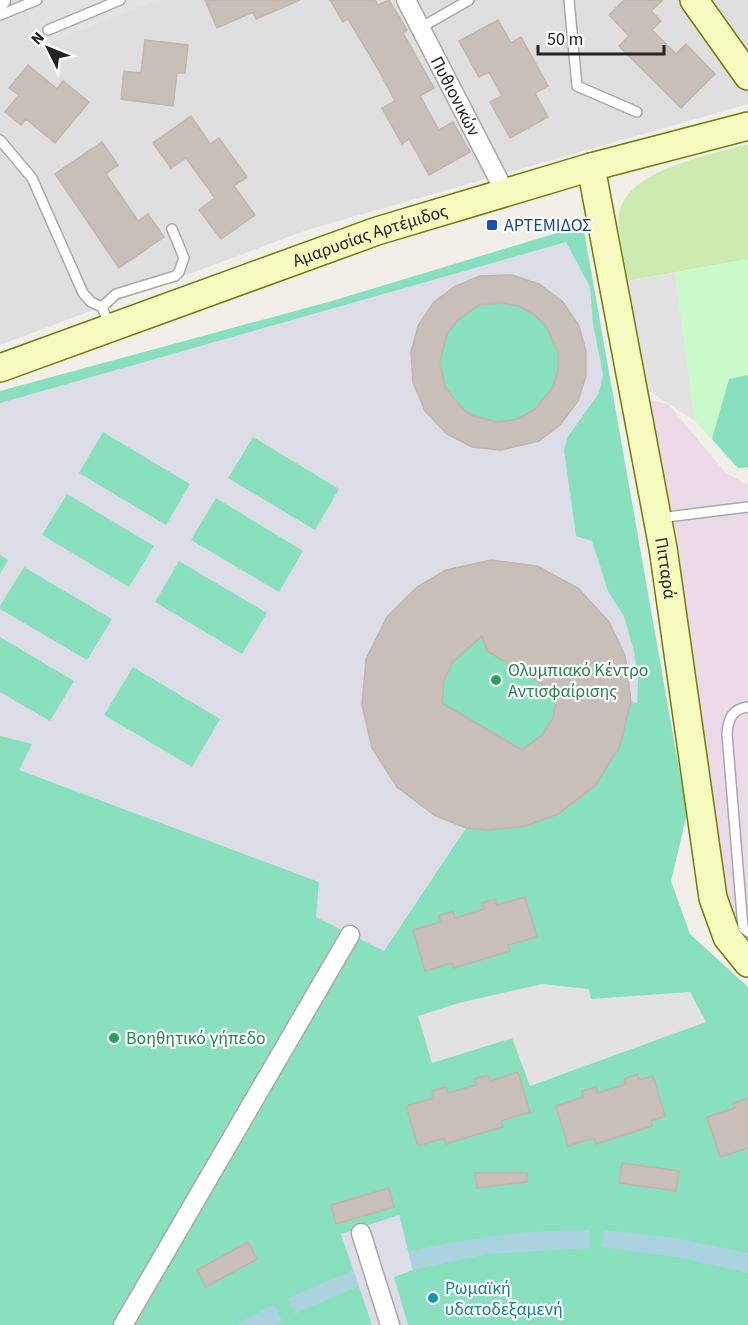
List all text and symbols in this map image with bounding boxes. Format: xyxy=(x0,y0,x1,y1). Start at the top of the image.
north arrow xyxy=(18,18,78,78)
scale bar xyxy=(538,18,664,56)
text: N xyxy=(26,27,49,50)
text: 50 m xyxy=(547,27,583,52)
street label: Πυθιονικών xyxy=(424,52,487,141)
street label: Αμαρυσίας Αρτέμιδος xyxy=(289,198,451,273)
place label: ΑΡΤΕΜΙΔΟΣ xyxy=(504,213,592,238)
marker: ΑΡΤΕΜΙΔΟΣ xyxy=(485,218,499,232)
street label: Πιτταρά xyxy=(649,535,683,600)
place label: Ολυμπιακό Κέντρο Αντισφαίρισης xyxy=(508,658,649,704)
marker: Ολυμπιακό Κέντρο Αντισφαίρισης xyxy=(489,673,503,687)
place label: Βοηθητικό γήπεδο xyxy=(126,1026,266,1051)
marker: Βοηθητικό γήπεδο xyxy=(107,1031,121,1045)
place label: Ρωμαϊκή υδατοδεξαμενή xyxy=(445,1276,563,1322)
marker: Ρωμαϊκή υδατοδεξαμενή xyxy=(426,1291,440,1305)

